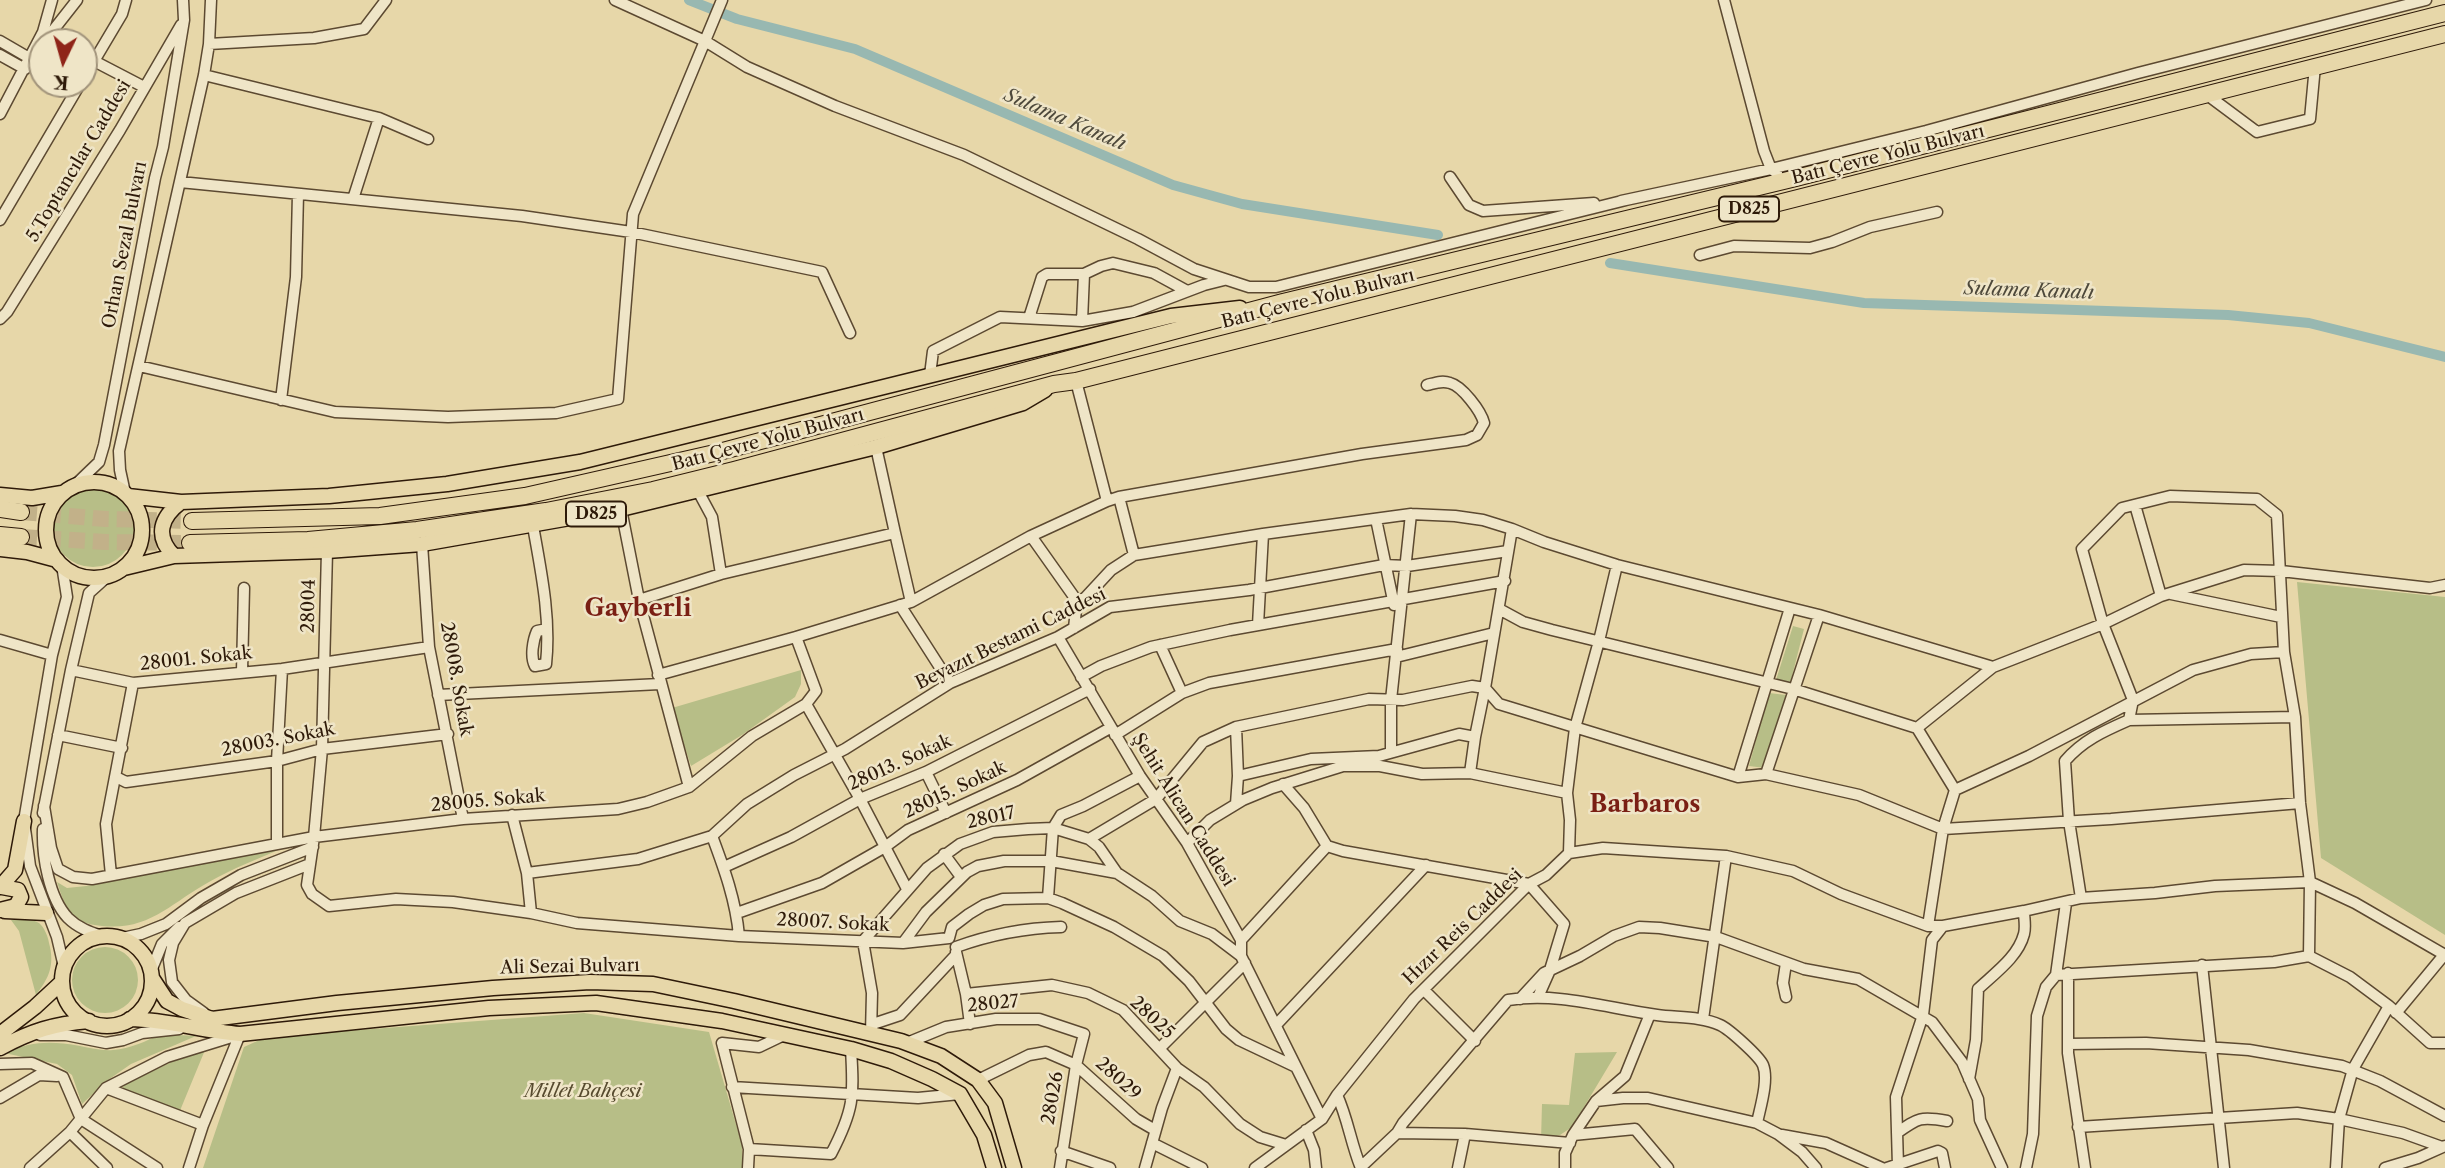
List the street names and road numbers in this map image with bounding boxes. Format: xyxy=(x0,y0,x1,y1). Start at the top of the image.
street label: 5.Toptancılar Caddesi xyxy=(22,76,136,246)
street label: Batı Çevre Yolu Bulvarı xyxy=(1789,121,1987,189)
street label: Orhan Sezal Bulvarı xyxy=(98,160,152,330)
road number: D825 xyxy=(1719,196,1779,222)
street label: Batı Çevre Yolu Bulvarı xyxy=(1219,265,1417,333)
street label: Batı Çevre Yolu Bulvarı xyxy=(670,404,866,476)
road number: D825 xyxy=(566,502,626,526)
street label: 28004 xyxy=(298,579,320,633)
street label: Beyazıt Bestami Caddesi xyxy=(912,583,1110,695)
street label: 28008. Sokak xyxy=(435,620,477,738)
street label: 28001. Sokak xyxy=(139,642,253,676)
street label: 28003. Sokak xyxy=(219,718,337,762)
street label: Şehit Alican Caddesi xyxy=(1127,729,1239,891)
street label: 28013. Sokak xyxy=(845,731,955,795)
street label: 28015. Sokak xyxy=(900,757,1010,823)
street label: 28005. Sokak xyxy=(430,785,546,817)
street label: 28017 xyxy=(965,802,1017,834)
street label: Hızır Reis Caddesi xyxy=(1399,864,1527,990)
street label: 28007. Sokak xyxy=(776,909,890,937)
street label: Ali Sezai Bulvarı xyxy=(500,955,640,979)
street label: 28027 xyxy=(966,991,1020,1017)
street label: 28025 xyxy=(1125,992,1179,1044)
street label: 28029 xyxy=(1091,1053,1145,1105)
street label: 28026 xyxy=(1038,1070,1068,1126)

